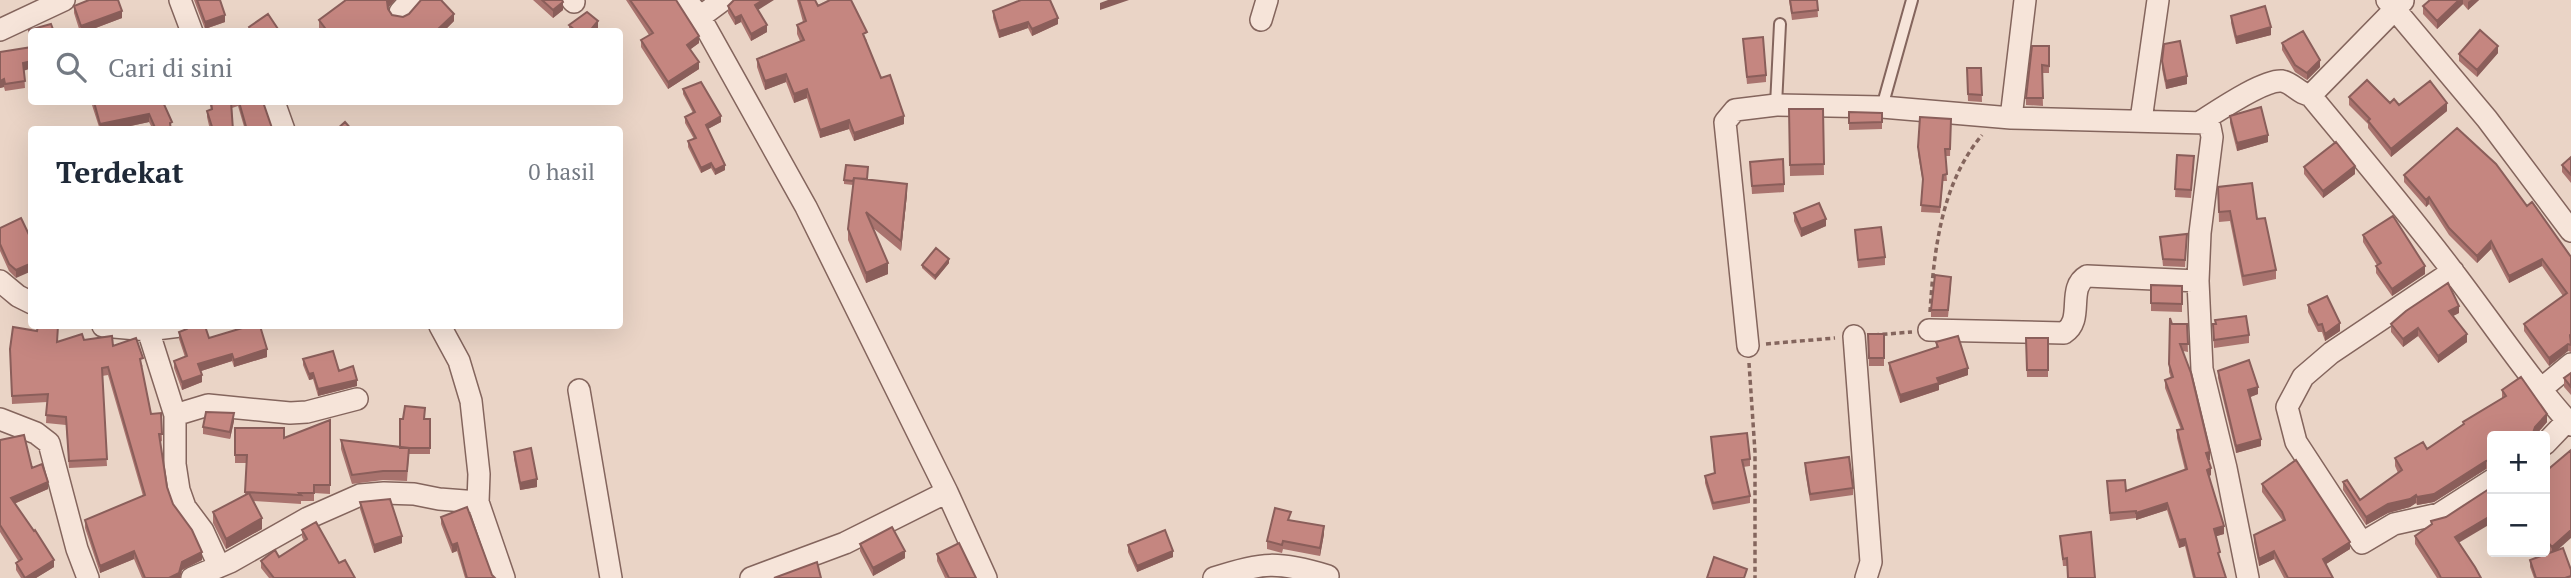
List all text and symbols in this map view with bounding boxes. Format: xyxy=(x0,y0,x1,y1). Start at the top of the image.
search box xyxy=(28,28,623,105)
icon: search xyxy=(52,48,90,86)
text: Cari di sini xyxy=(108,50,233,84)
text: Terdekat xyxy=(56,152,184,192)
text: 0 hasil xyxy=(528,156,595,187)
map controls xyxy=(2487,431,2550,557)
button: + xyxy=(2487,431,2550,494)
button: − xyxy=(2487,494,2550,557)

